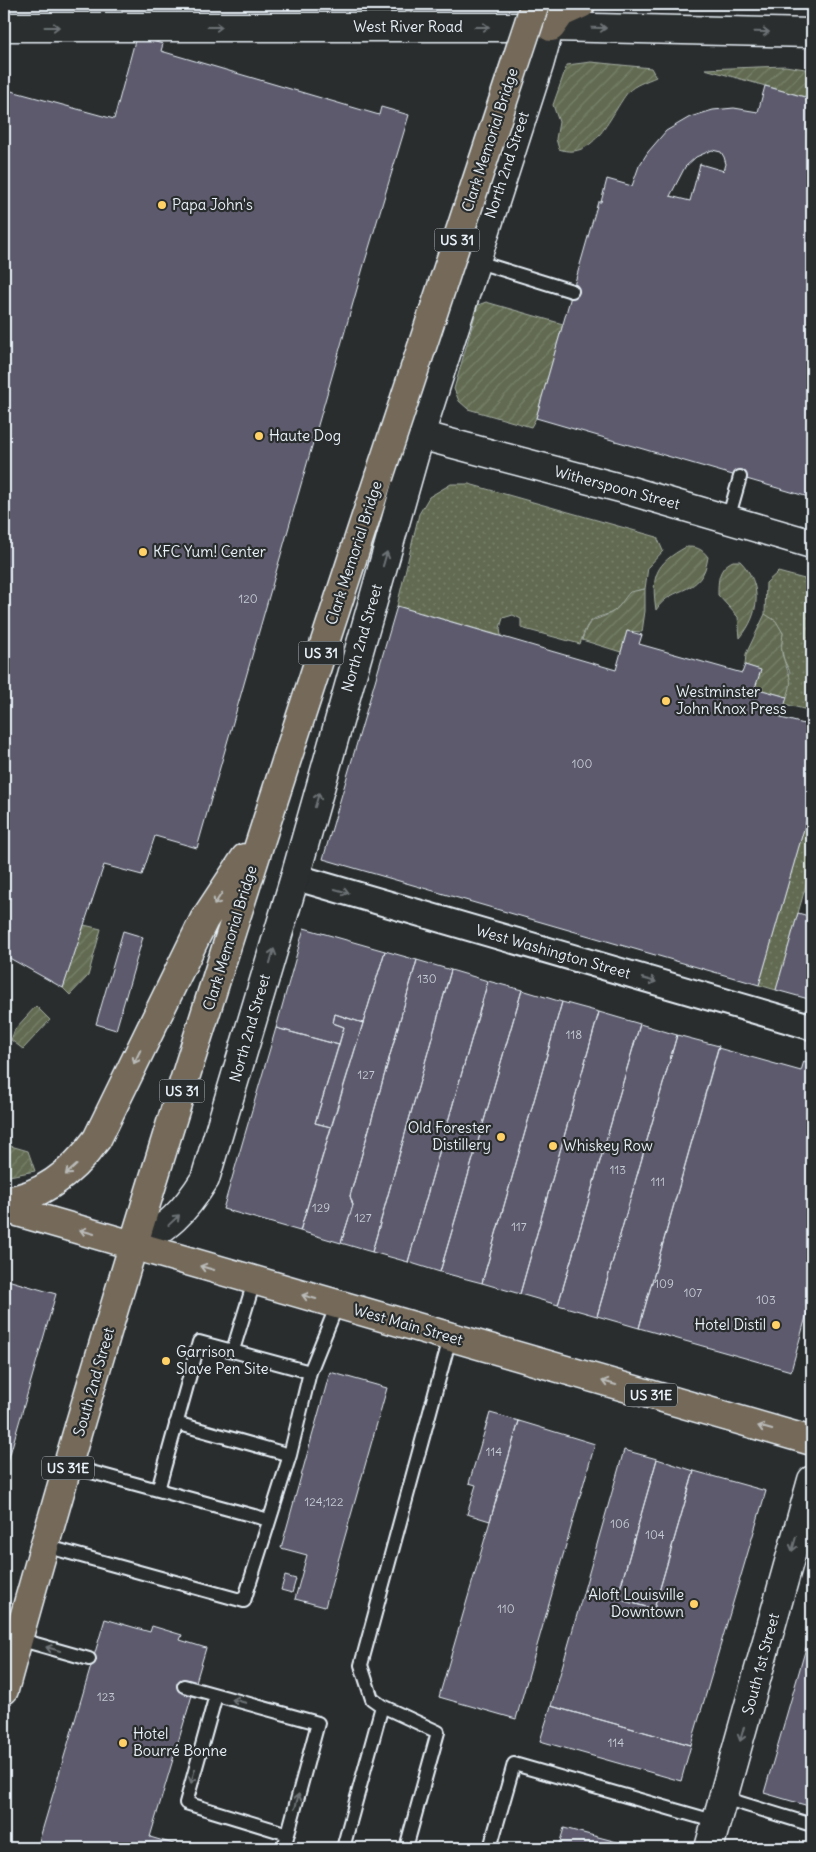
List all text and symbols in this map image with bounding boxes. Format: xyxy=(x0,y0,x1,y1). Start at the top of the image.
street label: West River Road xyxy=(353,17,463,36)
one-way arrow xyxy=(44,22,60,32)
one-way arrow xyxy=(206,22,223,32)
one-way arrow xyxy=(474,22,490,32)
one-way arrow xyxy=(591,23,607,33)
one-way arrow xyxy=(754,27,770,37)
street label: Clark Memorial Bridge xyxy=(457,65,522,214)
street label: North 2nd Street xyxy=(480,109,533,221)
place label: Papa John's xyxy=(172,195,253,214)
marker: Papa John's xyxy=(156,199,168,211)
road number: US 31 xyxy=(434,228,480,252)
place label: Haute Dog xyxy=(269,426,341,445)
marker: Haute Dog xyxy=(253,430,265,442)
street label: Witherspoon Street xyxy=(552,462,682,513)
street label: Clark Memorial Bridge xyxy=(321,478,386,627)
place label: KFC Yum! Center xyxy=(153,542,266,561)
marker: KFC Yum! Center xyxy=(137,546,149,558)
one-way arrow xyxy=(381,551,390,567)
street label: North 2nd Street xyxy=(337,582,386,694)
house number: 120 xyxy=(238,591,258,606)
road number: US 31 xyxy=(298,641,344,664)
place label: Westminster John Knox Press xyxy=(676,682,787,718)
marker: Westminster John Knox Press xyxy=(660,695,672,707)
house number: 100 xyxy=(572,756,592,771)
one-way arrow xyxy=(312,792,322,808)
street label: Clark Memorial Bridge xyxy=(198,863,261,1013)
one-way arrow xyxy=(333,886,349,896)
one-way arrow xyxy=(213,892,223,906)
street label: West Washington Street xyxy=(474,920,633,983)
one-way arrow xyxy=(267,948,277,964)
house number: 130 xyxy=(417,971,437,986)
street label: North 2nd Street xyxy=(225,972,274,1084)
one-way arrow xyxy=(641,975,657,985)
house number: 118 xyxy=(566,1027,582,1042)
one-way arrow xyxy=(132,1049,141,1064)
house number: 127 xyxy=(357,1067,375,1082)
road number: US 31 xyxy=(160,1080,204,1102)
place label: Old Forester Distillery xyxy=(408,1118,491,1154)
marker: Old Forester Distillery xyxy=(495,1131,507,1143)
place label: Whiskey Row xyxy=(563,1136,653,1155)
marker: Whiskey Row xyxy=(547,1140,559,1152)
house number: 113 xyxy=(610,1162,626,1177)
one-way arrow xyxy=(64,1164,77,1176)
house number: 111 xyxy=(651,1174,665,1189)
house number: 129 xyxy=(312,1200,330,1215)
house number: 127 xyxy=(354,1210,372,1225)
one-way arrow xyxy=(167,1214,180,1226)
house number: 117 xyxy=(511,1219,527,1234)
one-way arrow xyxy=(79,1227,95,1236)
one-way arrow xyxy=(200,1263,216,1273)
house number: 109 xyxy=(654,1276,674,1291)
house number: 107 xyxy=(684,1285,702,1300)
one-way arrow xyxy=(301,1292,317,1302)
house number: 103 xyxy=(756,1292,776,1307)
street label: West Main Street xyxy=(351,1300,465,1349)
place label: Hotel Distil xyxy=(694,1315,766,1334)
marker: Hotel Distil xyxy=(770,1319,782,1331)
street label: South 2nd Street xyxy=(69,1325,118,1438)
place label: Garrison Slave Pen Site xyxy=(176,1342,269,1378)
marker: Garrison Slave Pen Site xyxy=(160,1355,172,1367)
one-way arrow xyxy=(602,1377,618,1387)
road number: US 31E xyxy=(625,1384,677,1406)
one-way arrow xyxy=(758,1423,774,1432)
house number: 114 xyxy=(486,1444,502,1459)
road number: US 31E xyxy=(42,1456,94,1480)
house number: 124;122 xyxy=(305,1494,344,1509)
house number: 106 xyxy=(610,1516,630,1531)
house number: 104 xyxy=(645,1527,665,1542)
one-way arrow xyxy=(789,1535,799,1551)
place label: Aloft Louisville Downtown xyxy=(588,1585,684,1621)
marker: Aloft Louisville Downtown xyxy=(688,1598,700,1610)
house number: 110 xyxy=(497,1601,515,1616)
street label: South 1st Street xyxy=(738,1611,783,1717)
one-way arrow xyxy=(46,1643,62,1653)
house number: 123 xyxy=(97,1689,115,1704)
one-way arrow xyxy=(232,1696,248,1706)
place label: Hotel Bourré Bonne xyxy=(133,1724,227,1760)
one-way arrow xyxy=(736,1726,746,1742)
house number: 114 xyxy=(608,1735,624,1750)
marker: Hotel Bourré Bonne xyxy=(117,1737,129,1749)
one-way arrow xyxy=(188,1767,198,1783)
one-way arrow xyxy=(292,1794,302,1810)

